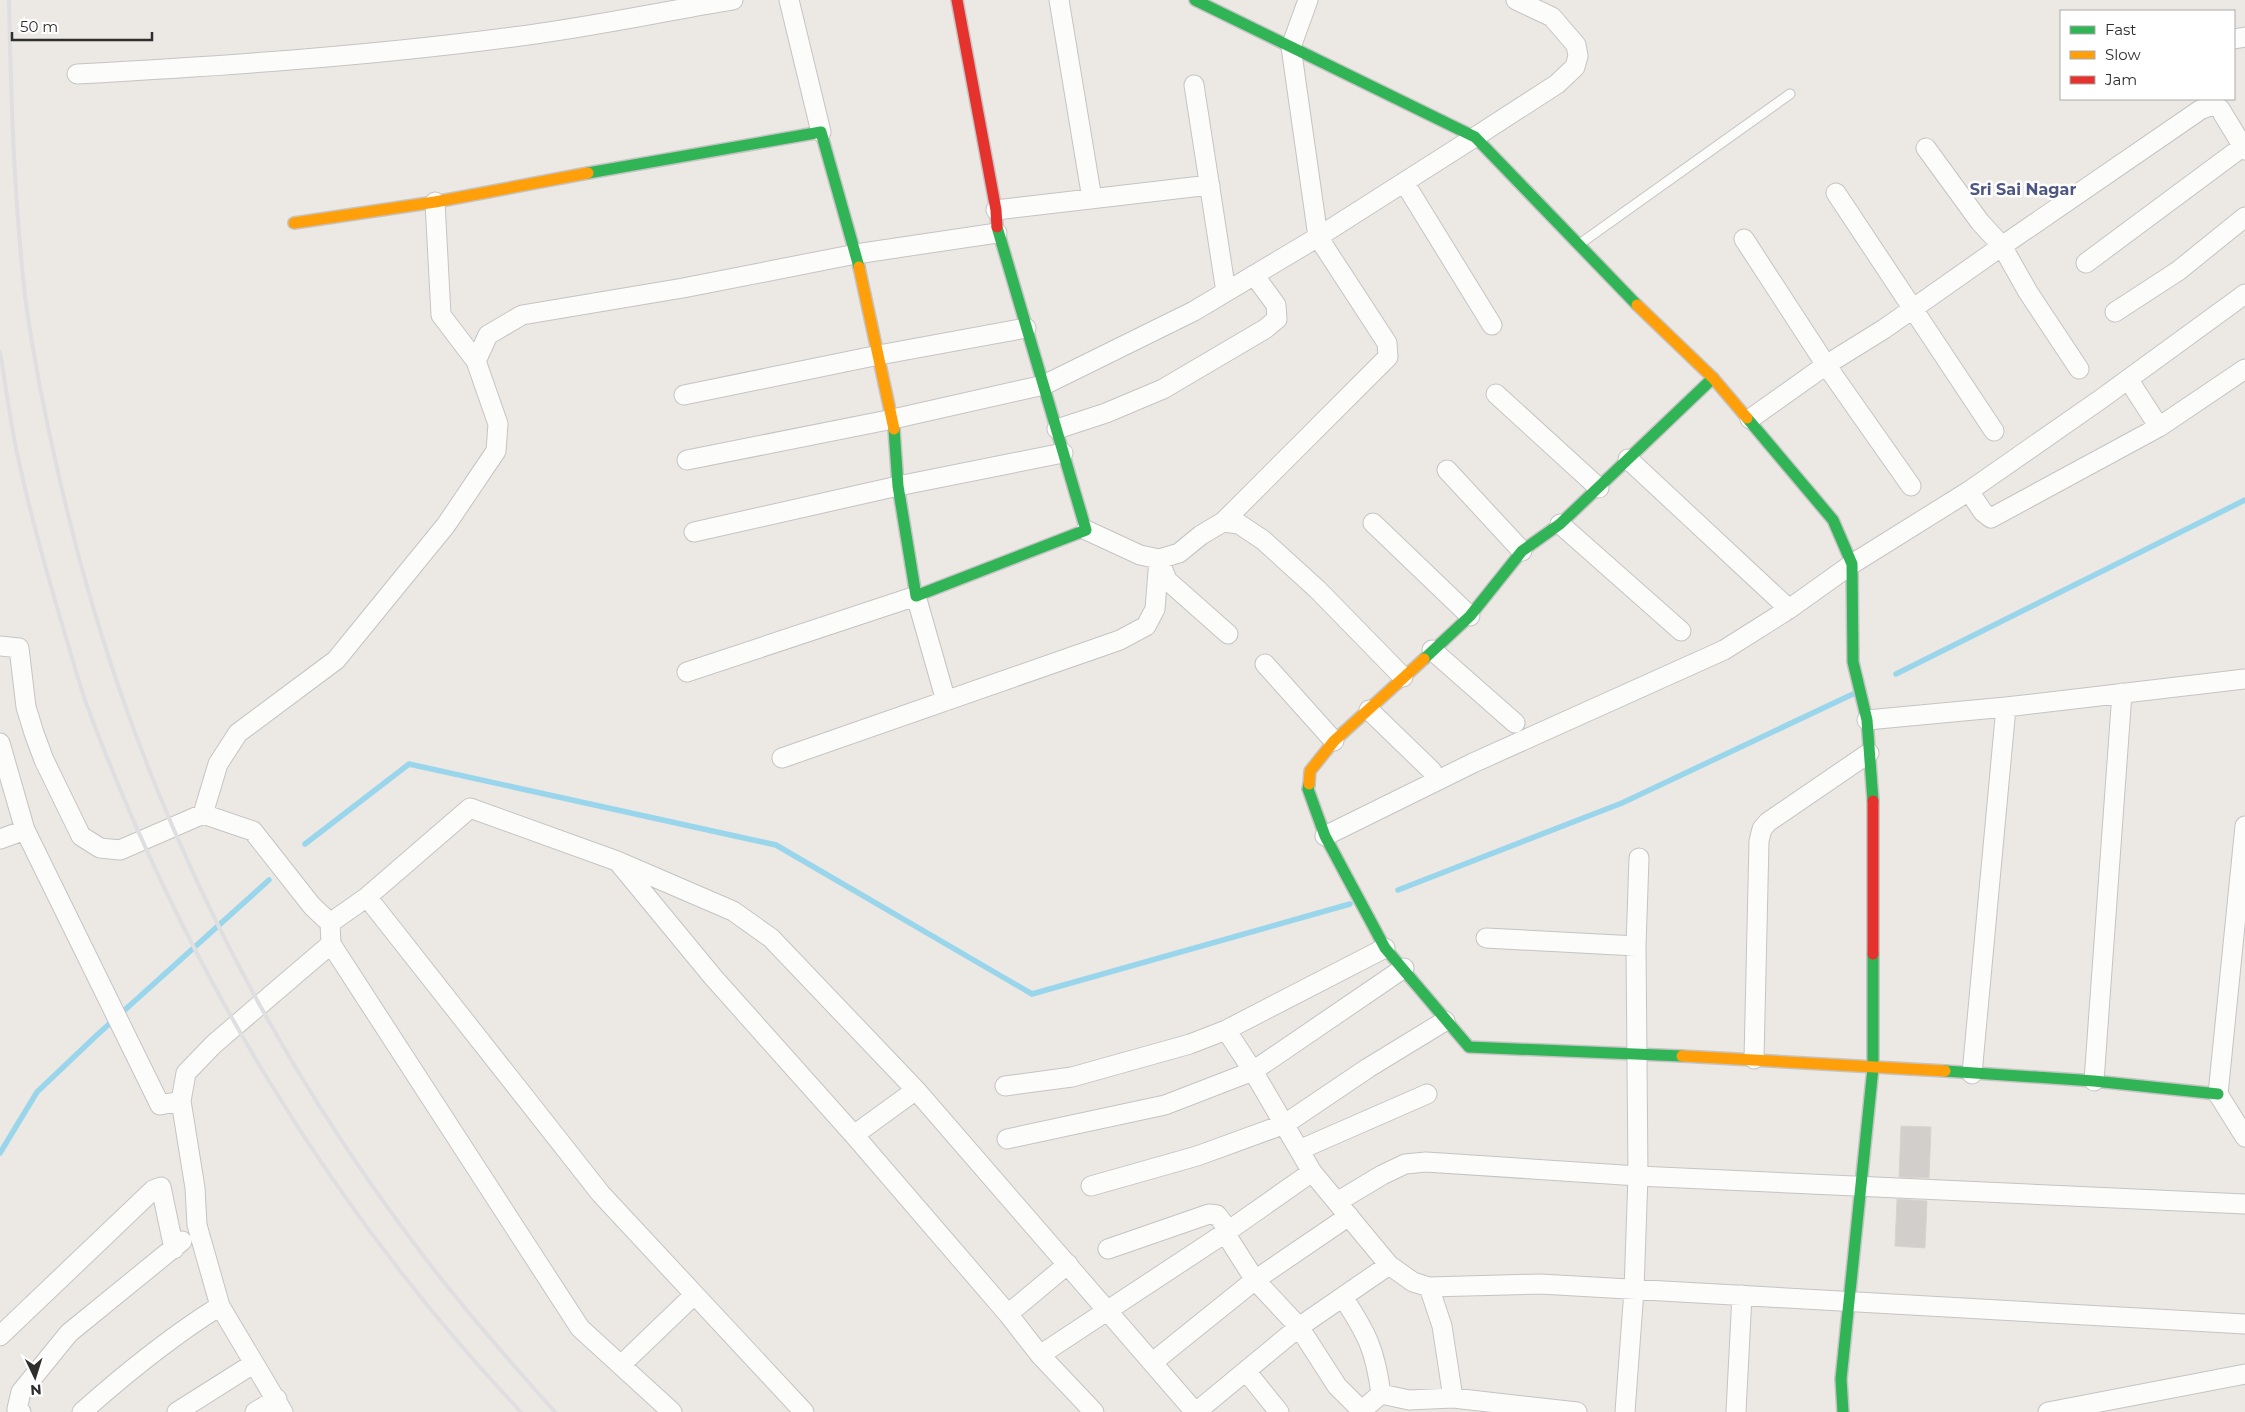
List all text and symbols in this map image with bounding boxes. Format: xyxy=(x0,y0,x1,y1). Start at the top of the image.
scale bar xyxy=(12,10,152,42)
legend xyxy=(2060,10,2235,100)
text: 50 m xyxy=(20,17,58,36)
text: Fast xyxy=(2105,20,2136,39)
text: Slow xyxy=(2105,45,2141,64)
text: Jam xyxy=(2104,70,2137,89)
district label: Sri Sai Nagar xyxy=(1970,180,2076,199)
north arrow xyxy=(10,1352,60,1402)
text: N xyxy=(30,1381,42,1399)

